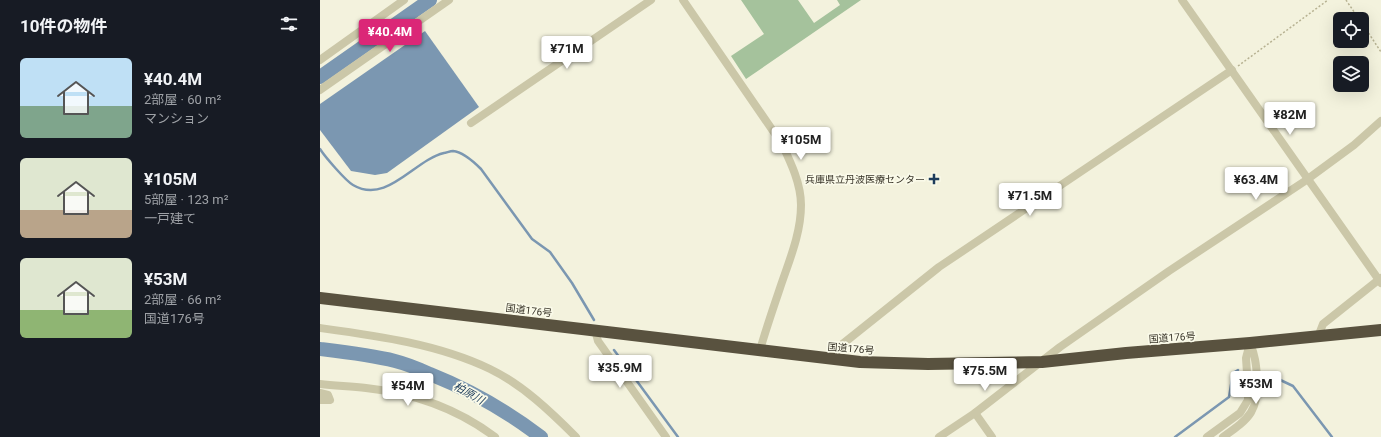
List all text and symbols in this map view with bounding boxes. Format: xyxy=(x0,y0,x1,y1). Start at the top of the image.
map controls xyxy=(1333,12,1369,92)
button: locate xyxy=(1333,12,1369,48)
icon: filters xyxy=(278,13,300,35)
text: 10件の物件 xyxy=(20,16,108,36)
pin: ¥40.4M xyxy=(357,19,423,53)
text: ¥40.4M xyxy=(368,24,412,39)
pin: ¥71M xyxy=(543,36,591,70)
text: ¥71M xyxy=(550,41,584,56)
button: layers xyxy=(1333,56,1369,92)
text: ¥40.4M xyxy=(144,69,202,89)
icon: home xyxy=(52,74,100,122)
text: 2部屋 · 60 m² xyxy=(144,92,221,107)
pin: ¥82M xyxy=(1266,102,1314,136)
text: ¥82M xyxy=(1273,107,1307,122)
text: マンション xyxy=(144,111,209,126)
pin: ¥105M xyxy=(773,127,829,161)
text: ¥105M xyxy=(781,132,821,147)
pin: ¥63.4M xyxy=(1223,167,1289,201)
text: ¥105M xyxy=(144,169,197,189)
text: ¥63.4M xyxy=(1234,172,1278,187)
marker: 兵庫県立丹波医療センター xyxy=(928,173,940,185)
icon: home xyxy=(52,174,100,222)
place label: 兵庫県立丹波医療センター xyxy=(805,174,925,185)
pin: ¥71.5M xyxy=(997,183,1063,217)
text: ¥71.5M xyxy=(1008,188,1052,203)
text: 5部屋 · 123 m² xyxy=(144,192,228,207)
text: 一戸建て xyxy=(144,211,196,226)
text: ¥53M xyxy=(144,269,188,289)
icon: home xyxy=(52,274,100,322)
text: 2部屋 · 66 m² xyxy=(144,292,221,307)
street label: 国道176号 xyxy=(505,302,553,319)
text: 国道176号 xyxy=(144,311,205,326)
street label: 国道176号 xyxy=(1148,330,1196,345)
street label: 国道176号 xyxy=(827,341,875,356)
pin: ¥35.9M xyxy=(587,355,653,389)
pin: ¥75.5M xyxy=(952,358,1018,392)
text: ¥35.9M xyxy=(598,360,642,375)
text: ¥75.5M xyxy=(963,363,1007,378)
pin: ¥53M xyxy=(1232,371,1280,405)
pin: ¥54M xyxy=(384,373,432,407)
text: ¥53M xyxy=(1239,376,1273,391)
text: ¥54M xyxy=(391,378,425,393)
water label: 柏原川 xyxy=(451,380,487,408)

